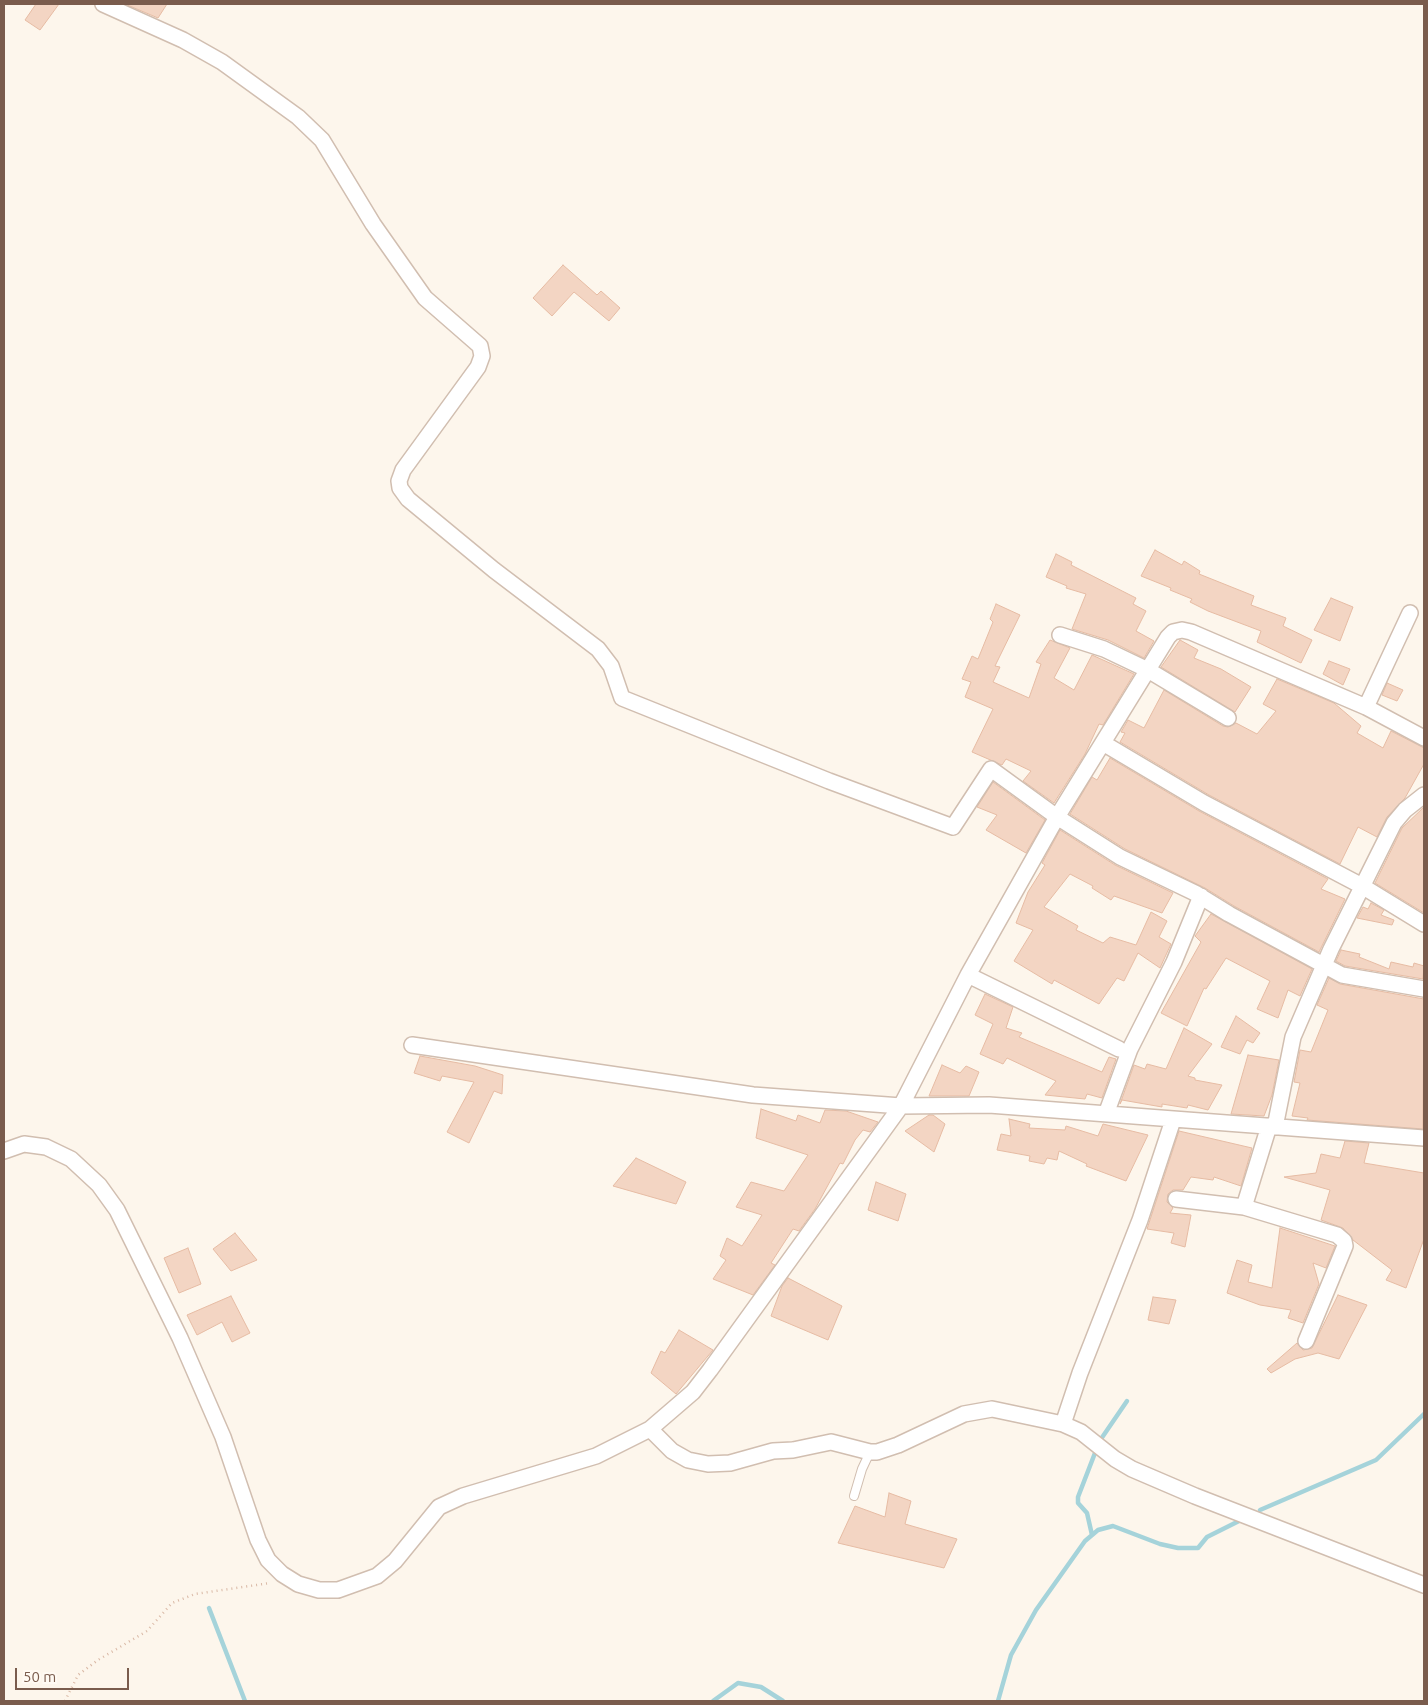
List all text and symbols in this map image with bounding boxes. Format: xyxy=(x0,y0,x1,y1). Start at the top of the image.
scale bar xyxy=(18,1658,131,1690)
text: 50 m xyxy=(23,1668,56,1685)

